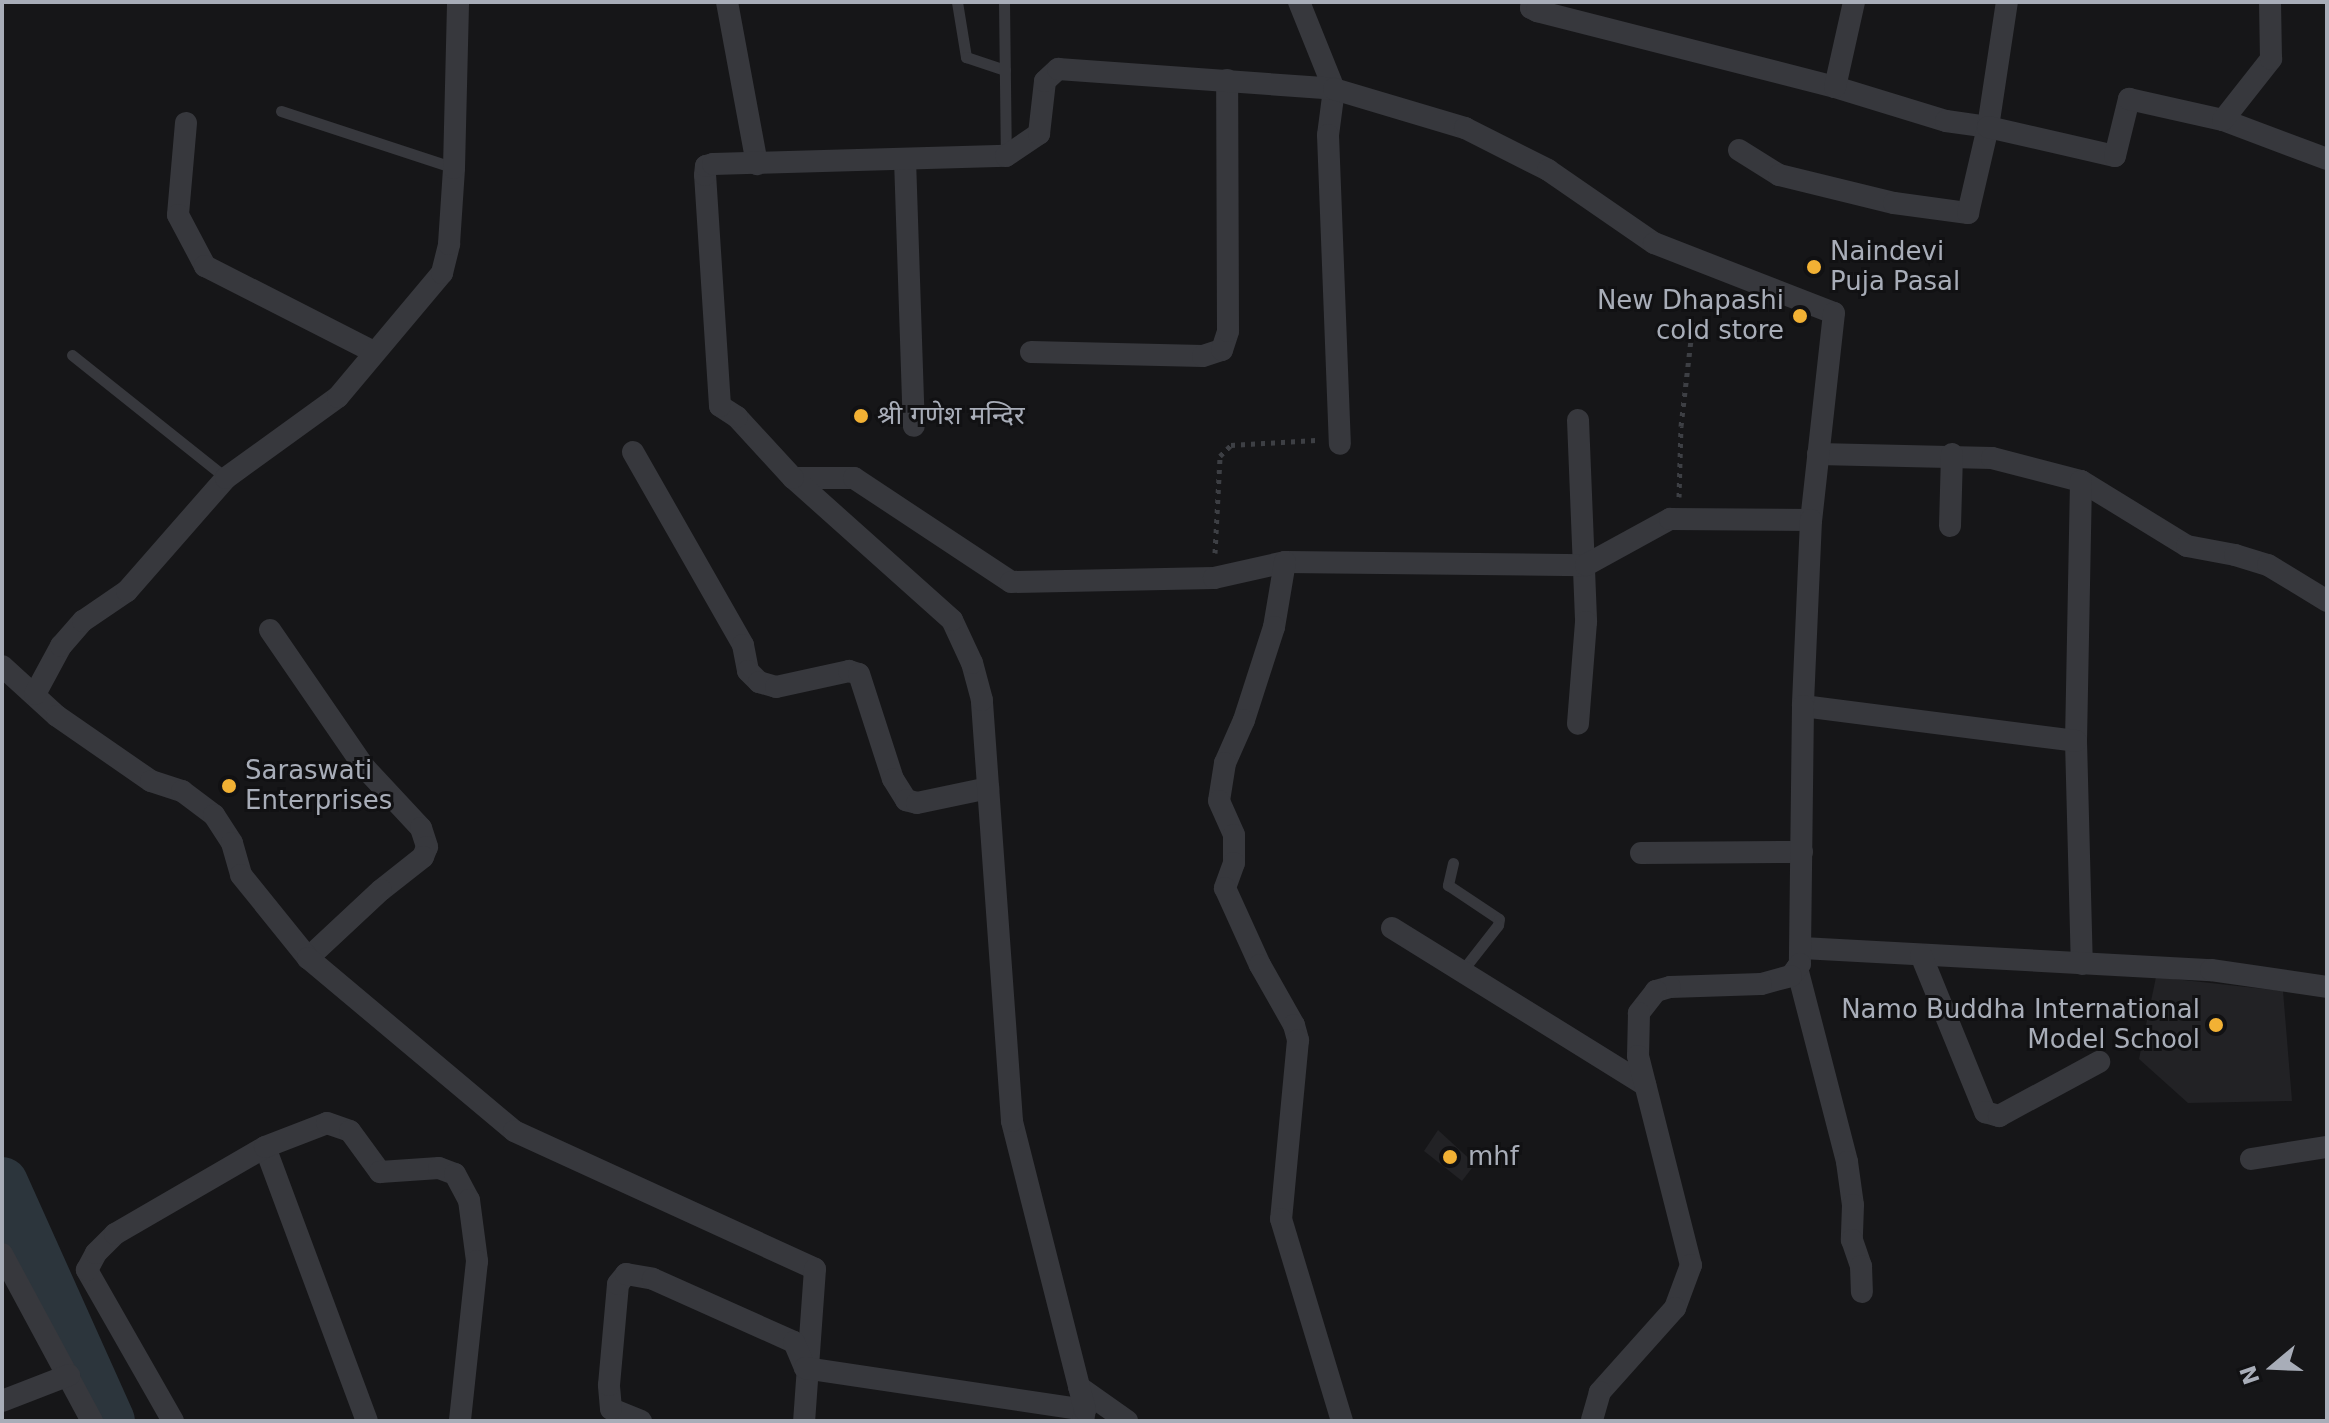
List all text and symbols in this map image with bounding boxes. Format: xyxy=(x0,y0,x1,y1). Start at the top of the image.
place label: Naindevi Puja Pasal xyxy=(1830,236,1960,298)
marker: Naindevi Puja Pasal xyxy=(1805,258,1823,276)
place label: New Dhapashi cold store xyxy=(1597,285,1784,346)
marker: New Dhapashi cold store xyxy=(1791,307,1809,325)
place label: श्री गणेश मन्दिर xyxy=(877,400,1025,432)
marker: श्री गणेश मन्दिर xyxy=(852,407,870,425)
place label: Saraswati Enterprises xyxy=(245,755,392,816)
marker: Saraswati Enterprises xyxy=(220,777,238,795)
place label: Namo Buddha International Model School xyxy=(1841,994,2200,1056)
marker: Namo Buddha International Model School xyxy=(2207,1016,2225,1034)
place label: mhf xyxy=(1468,1141,1519,1173)
marker: mhf xyxy=(1439,1146,1461,1168)
north arrow xyxy=(2233,1327,2313,1407)
text: N xyxy=(2235,1362,2265,1388)

